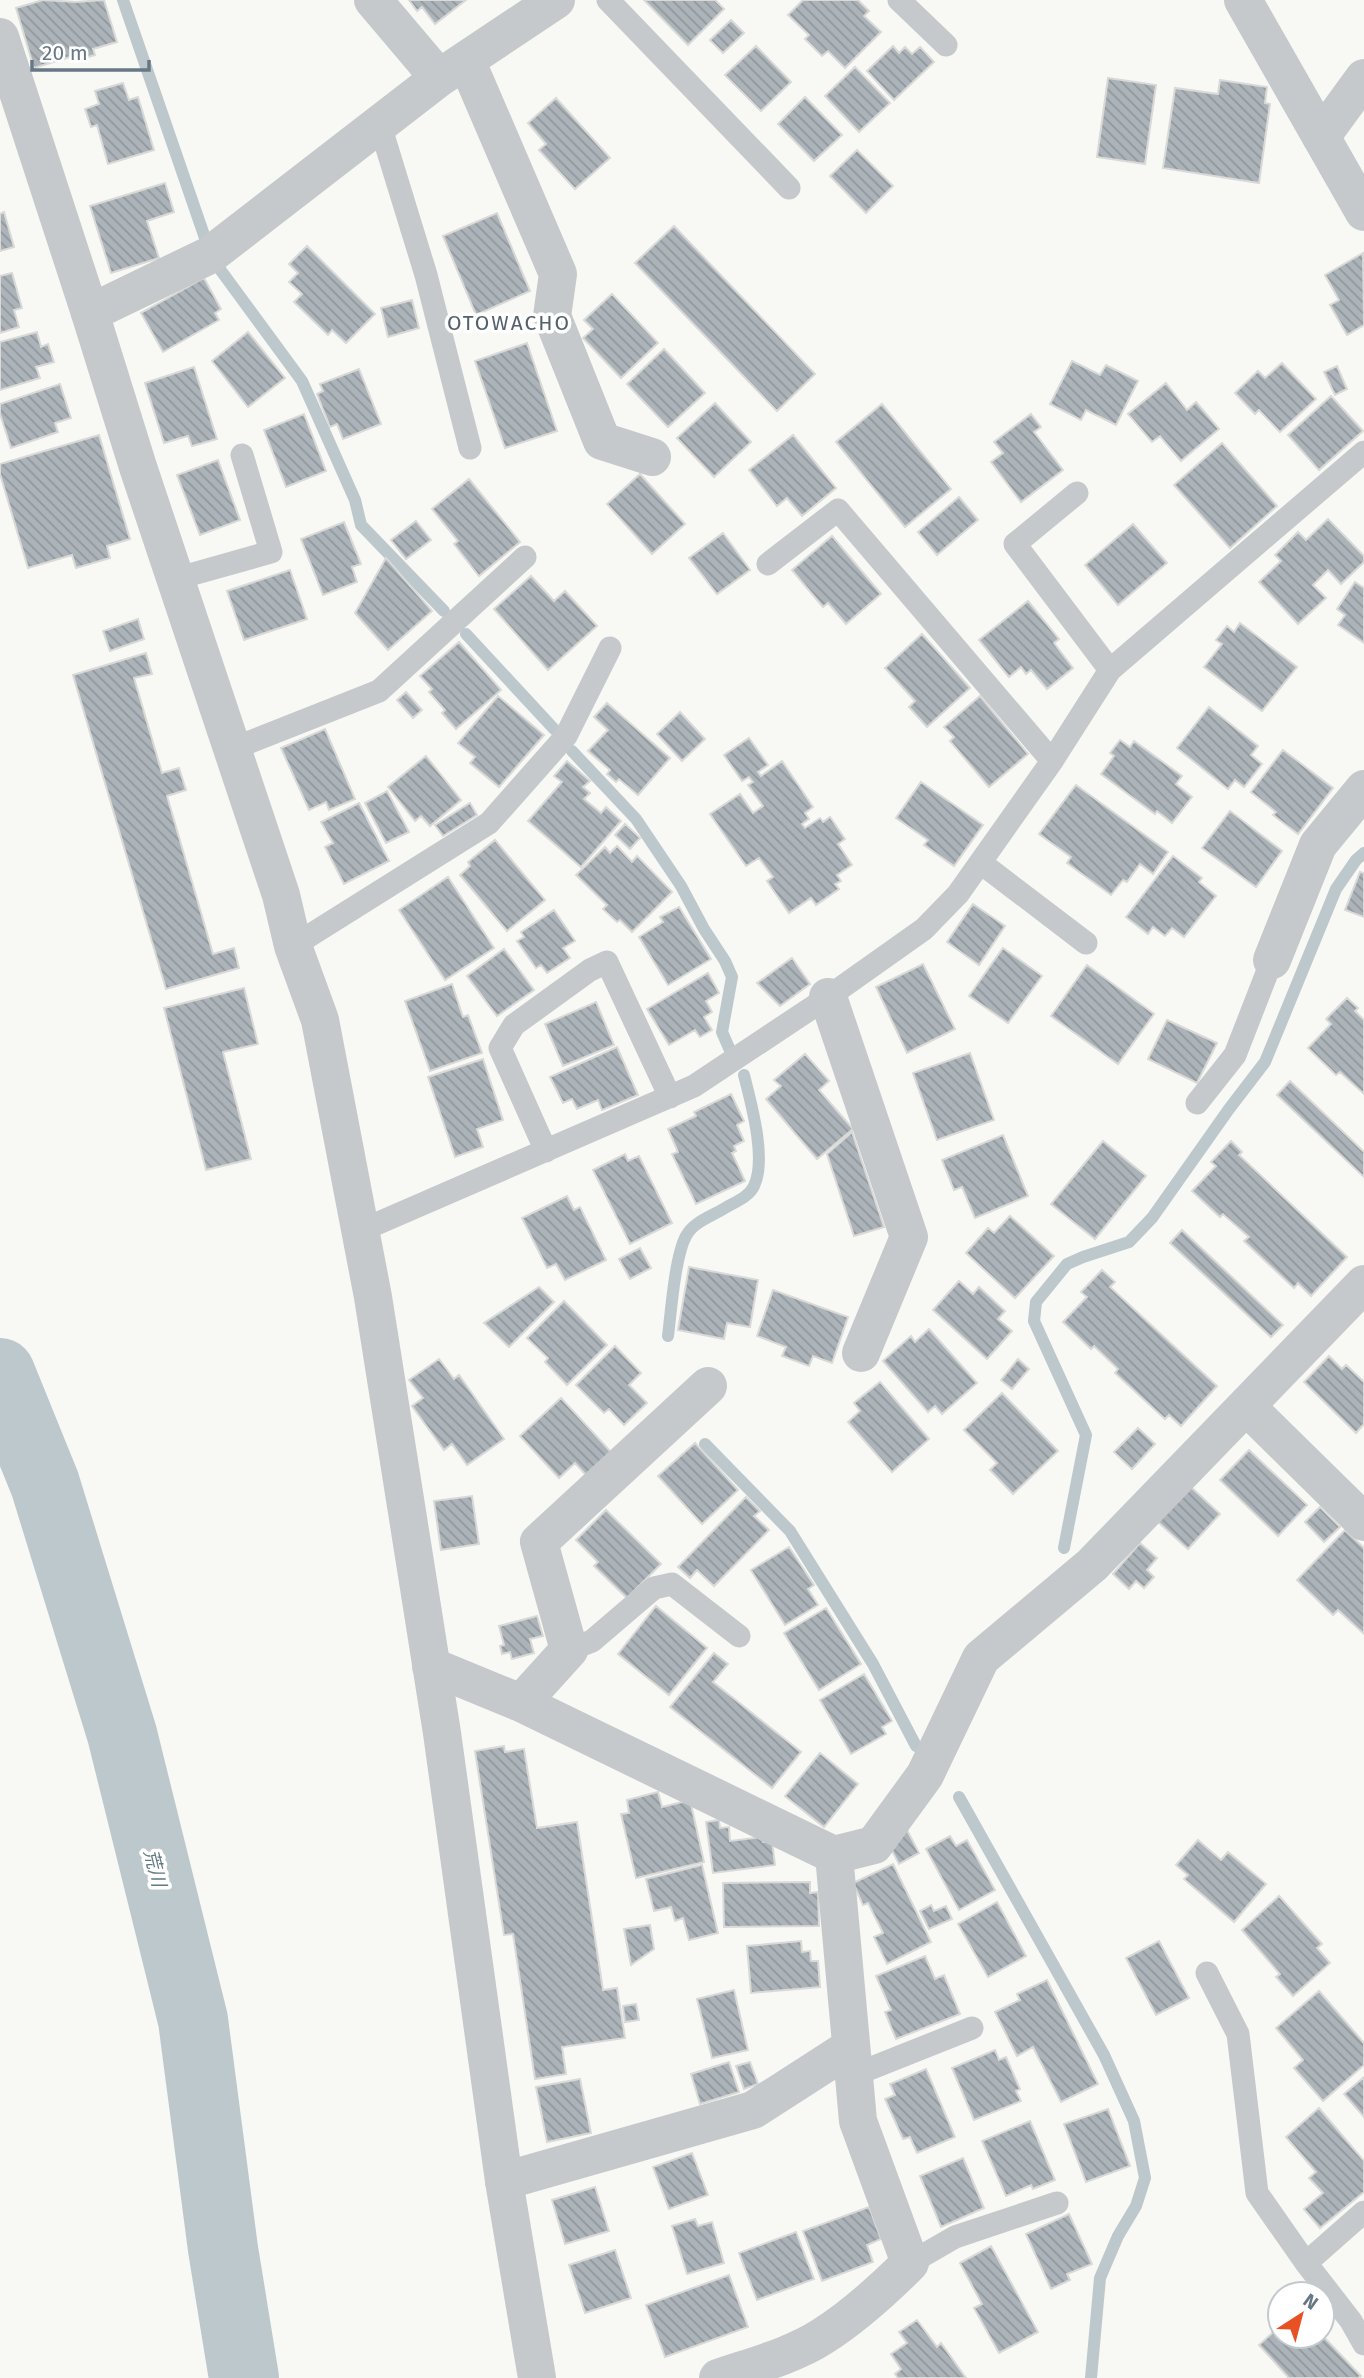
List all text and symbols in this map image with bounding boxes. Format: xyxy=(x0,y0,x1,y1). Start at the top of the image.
scale bar xyxy=(32,28,149,72)
text: 20 m xyxy=(42,40,88,66)
district label: OTOWACHO xyxy=(447,310,571,336)
water label: 荒川 xyxy=(139,1847,171,1891)
north arrow xyxy=(1266,2280,1336,2350)
text: N xyxy=(1299,2289,1323,2315)

